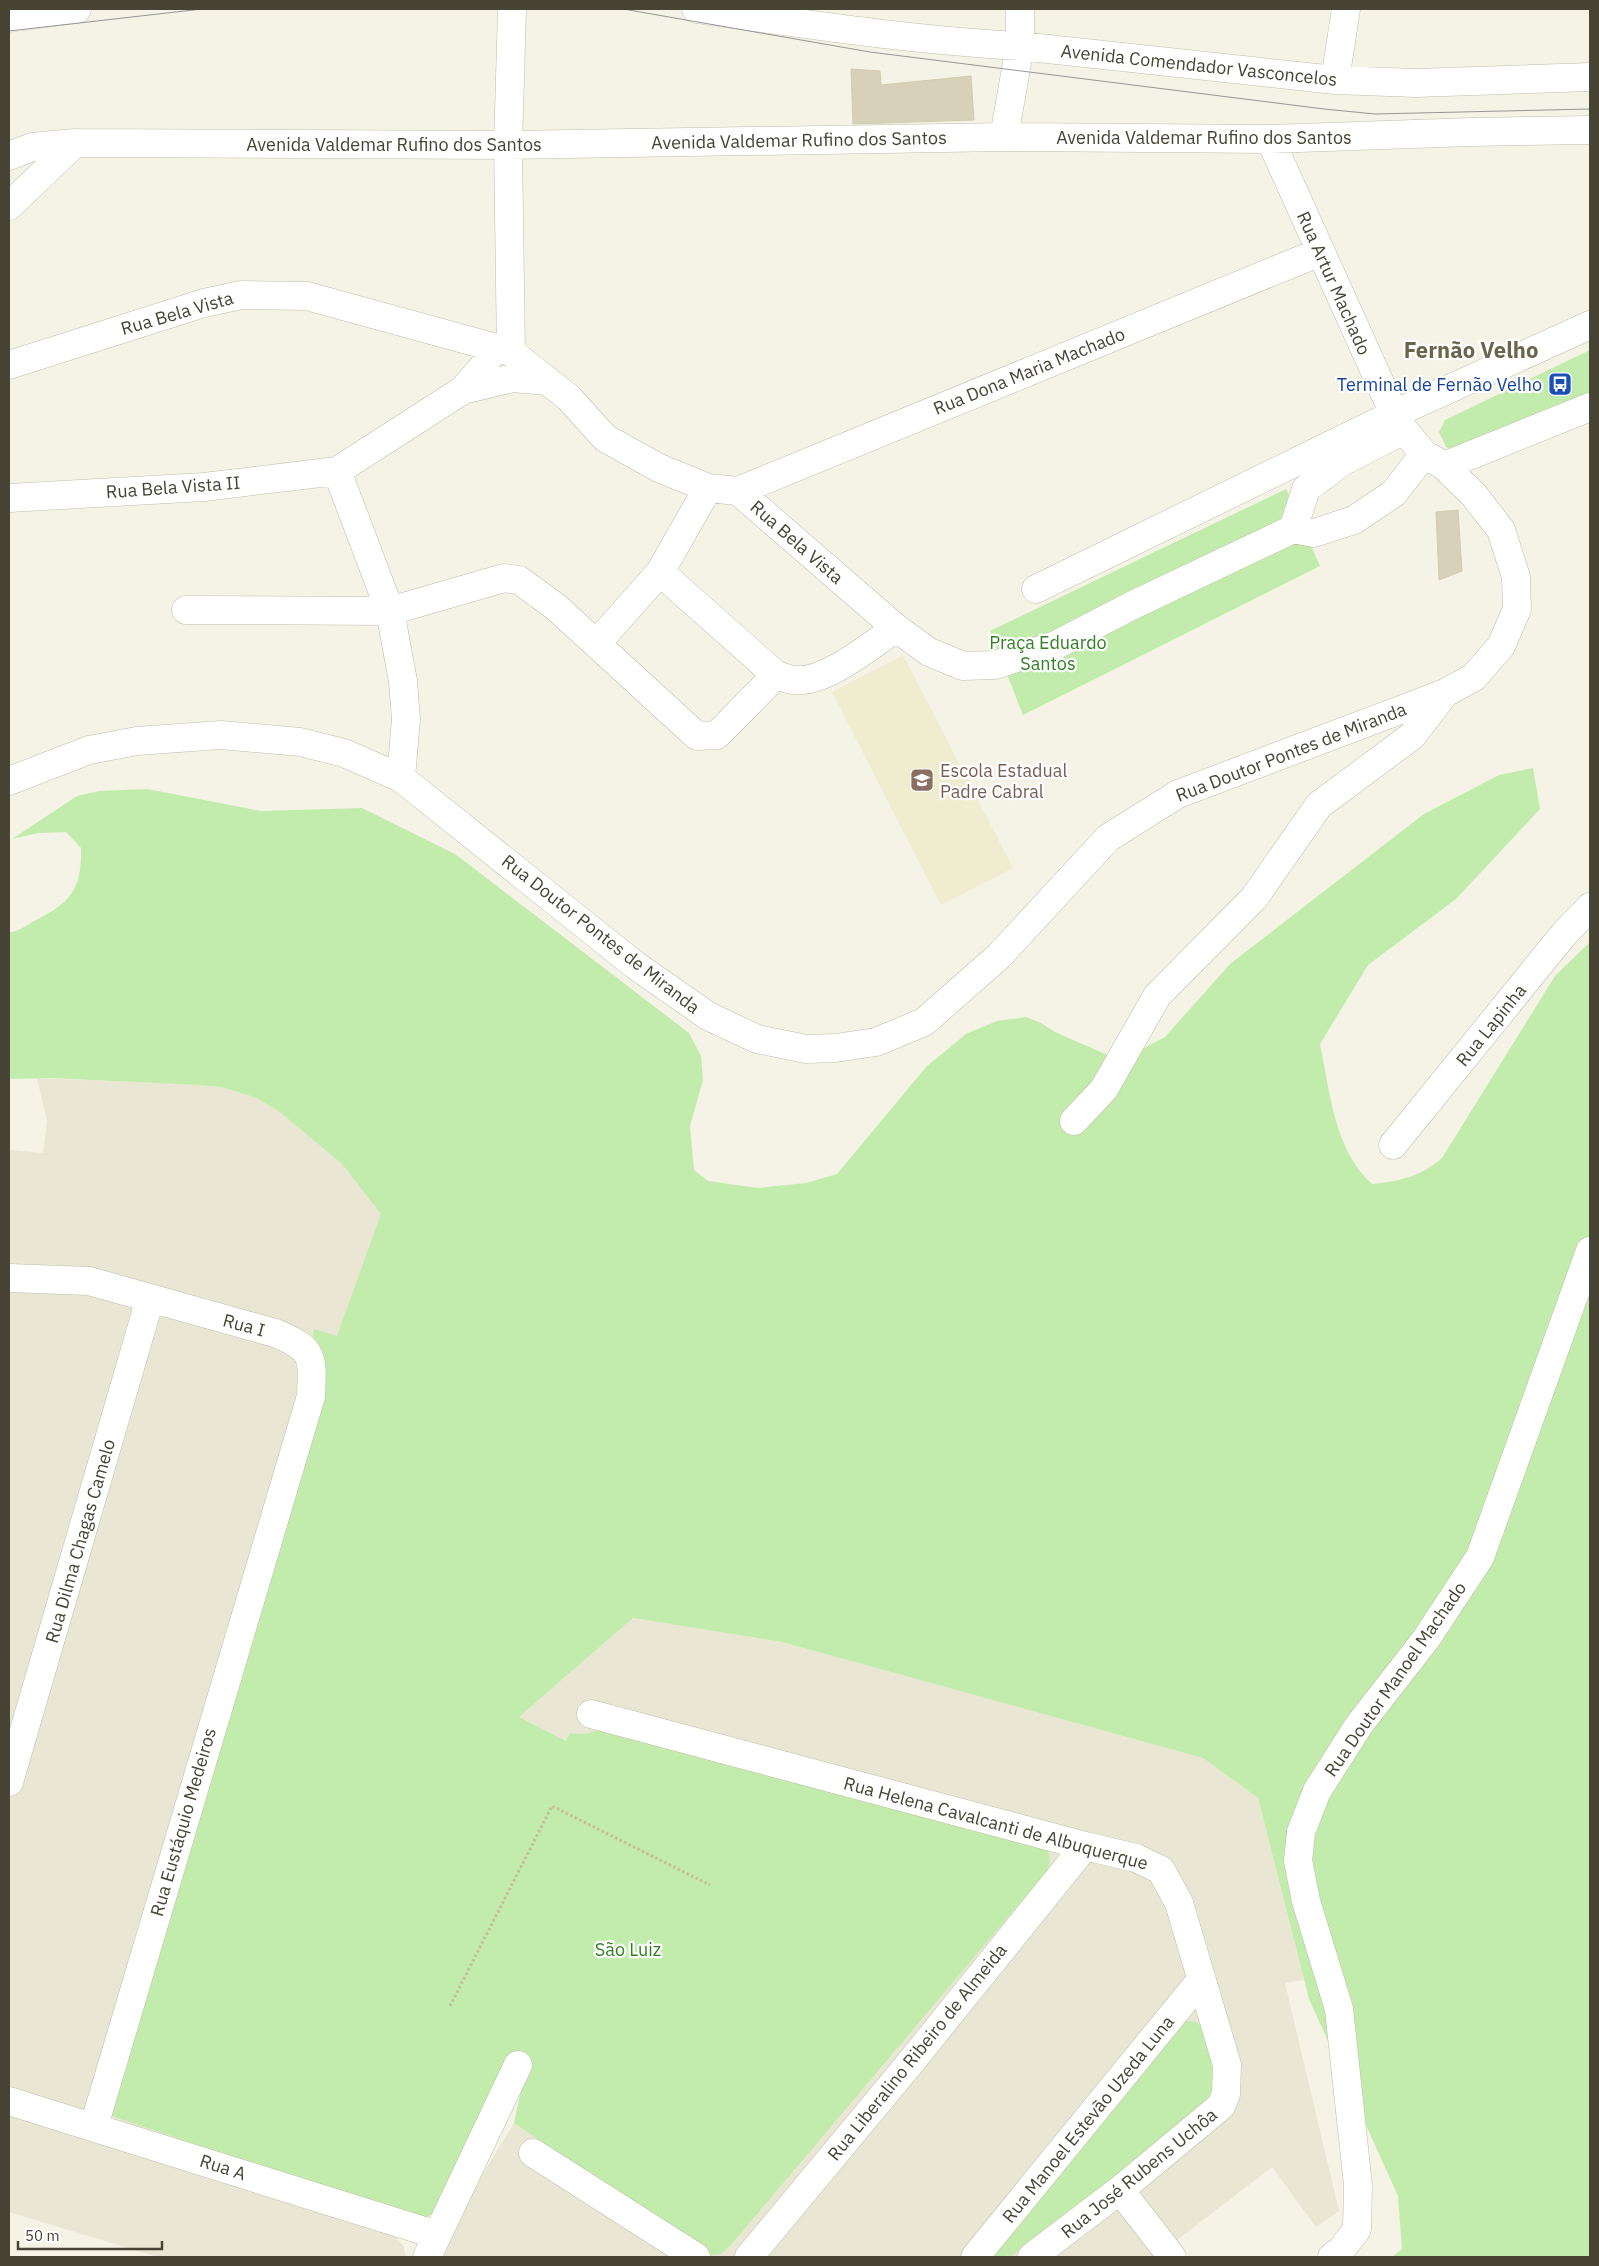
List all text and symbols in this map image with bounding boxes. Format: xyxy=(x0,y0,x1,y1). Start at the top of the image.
street label: Avenida Comendador Vasconcelos xyxy=(1060,39,1338,91)
street label: Avenida Valdemar Rufino dos Santos xyxy=(651,126,947,154)
street label: Avenida Valdemar Rufino dos Santos xyxy=(1056,126,1352,149)
street label: Avenida Valdemar Rufino dos Santos xyxy=(246,133,542,156)
street label: Rua Artur Machado xyxy=(1292,208,1376,358)
street label: Rua Bela Vista xyxy=(118,286,236,340)
street label: Rua Dona Maria Machado xyxy=(930,322,1128,420)
district label: Fernão Velho xyxy=(1404,335,1538,364)
bus stop icon: Terminal de Fernão Velho xyxy=(1547,371,1573,397)
place label: Terminal de Fernão Velho xyxy=(1337,373,1542,396)
street label: Rua Bela Vista II xyxy=(105,471,241,503)
street label: Rua Bela Vista xyxy=(746,495,849,589)
park label: Praça Eduardo Santos xyxy=(989,631,1107,675)
street label: Rua Doutor Pontes de Miranda xyxy=(1172,697,1410,807)
place label: Escola Estadual Padre Cabral xyxy=(940,759,1067,803)
school or university icon: Escola Estadual Padre Cabral xyxy=(909,767,935,793)
street label: Rua Doutor Pontes de Miranda xyxy=(497,849,705,1019)
street label: Rua Lapinha xyxy=(1451,979,1531,1071)
street label: Rua I xyxy=(220,1308,268,1342)
street label: Rua Dilma Chagas Camelo xyxy=(40,1436,120,1646)
street label: Rua Doutor Manoel Machado xyxy=(1319,1577,1471,1781)
street label: Rua Eustáquio Medeiros xyxy=(145,1725,221,1919)
street label: Rua Helena Cavalcanti de Albuquerque xyxy=(841,1771,1151,1875)
park label: São Luiz xyxy=(595,1938,661,1961)
street label: Rua Liberalino Ribeiro de Almeida xyxy=(822,1939,1012,2165)
street label: Rua Manoel Estevão Uzeda Luna xyxy=(997,2010,1179,2227)
street label: Rua José Rubens Uchôa xyxy=(1056,2103,1222,2243)
street label: Rua A xyxy=(197,2149,249,2185)
scale bar xyxy=(18,2218,161,2250)
text: 50 m xyxy=(25,2226,60,2245)

